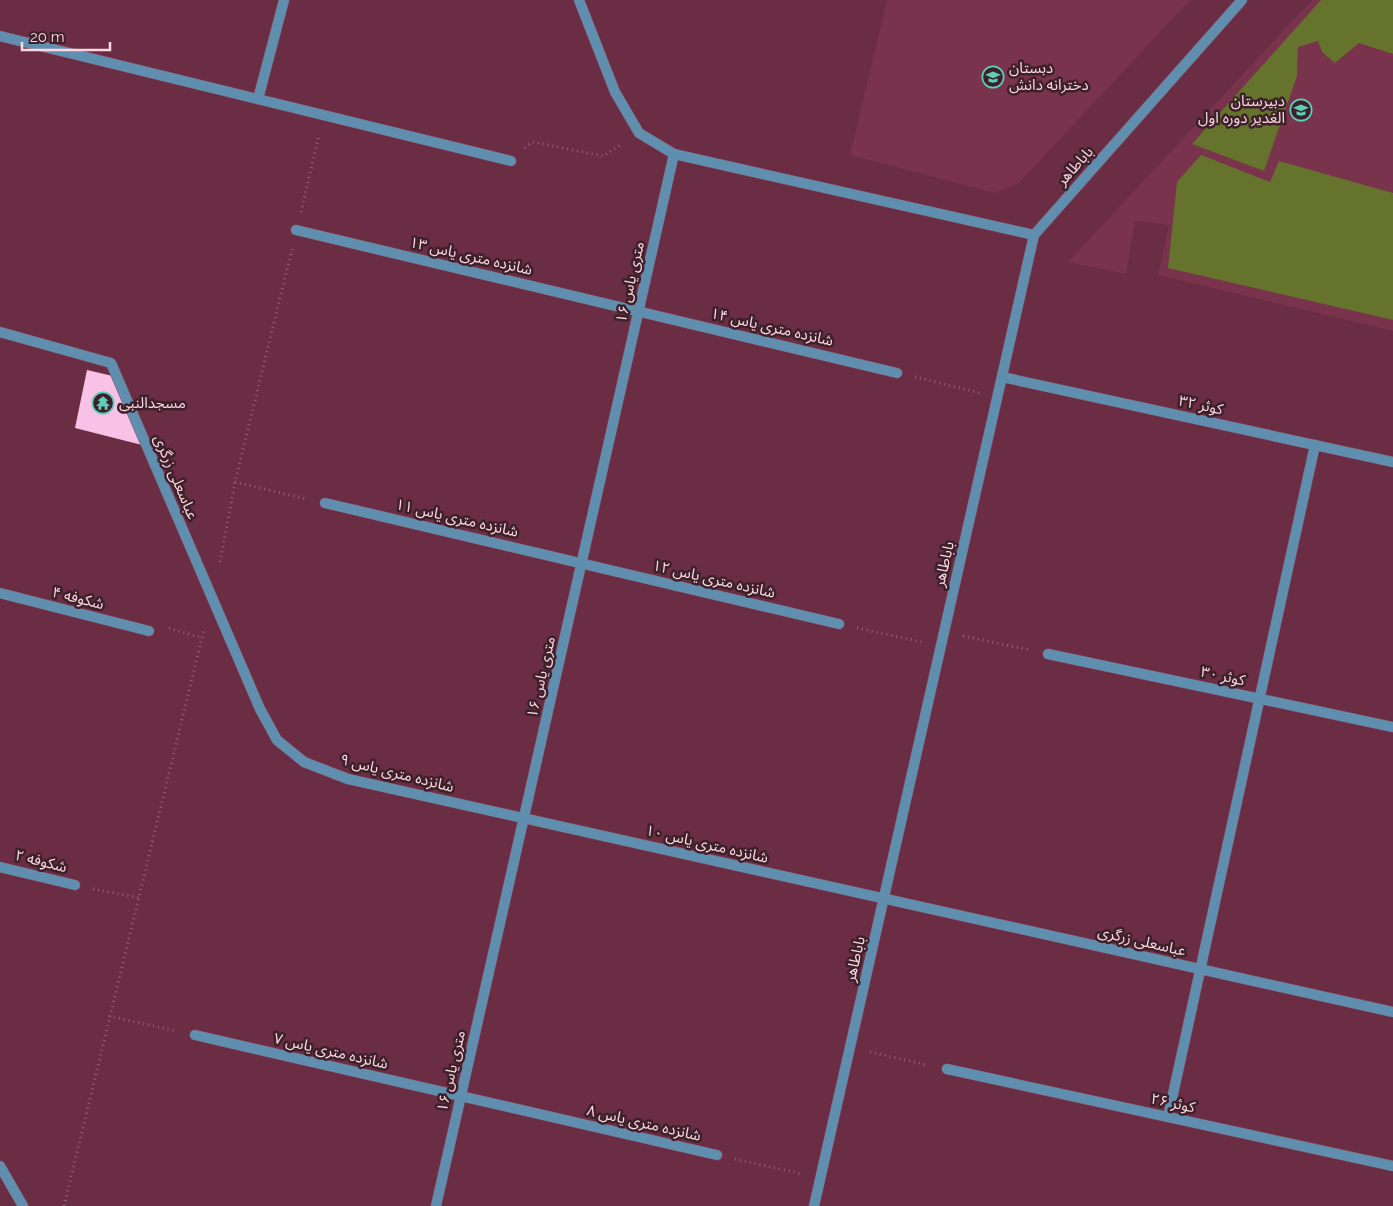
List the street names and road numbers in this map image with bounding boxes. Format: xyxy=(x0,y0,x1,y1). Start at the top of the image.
street label: باباطاهر xyxy=(1052,143,1097,190)
street label: شانزده متری یاس ۱۳ xyxy=(408,233,534,279)
street label: ۱۶ متری یاس xyxy=(612,240,648,324)
street label: شانزده متری یاس ۱۴ xyxy=(709,304,835,350)
street label: کوثر ۳۲ xyxy=(1177,392,1226,419)
street label: عباسعلی زرگری xyxy=(150,432,202,522)
street label: شانزده متری یاس ۱۱ xyxy=(394,495,520,541)
street label: باباطاهر xyxy=(930,540,958,589)
street label: شانزده متری یاس ۱۲ xyxy=(651,556,777,602)
street label: شکوفه ۴ xyxy=(50,583,106,613)
street label: ۱۶ متری یاس xyxy=(523,635,559,719)
street label: کوثر ۳۰ xyxy=(1199,663,1248,690)
street label: شانزده متری یاس ۹ xyxy=(338,750,456,796)
street label: شانزده متری یاس ۱۰ xyxy=(644,821,770,867)
street label: شکوفه ۲ xyxy=(13,846,69,876)
street label: عباسعلی زرگری xyxy=(1096,922,1188,960)
street label: باباطاهر xyxy=(841,935,869,984)
street label: شانزده متری یاس ۷ xyxy=(272,1029,390,1073)
street label: ۱۶ متری یاس xyxy=(433,1029,469,1113)
street label: کوثر ۲۶ xyxy=(1149,1090,1198,1117)
street label: شانزده متری یاس ۸ xyxy=(585,1101,703,1145)

